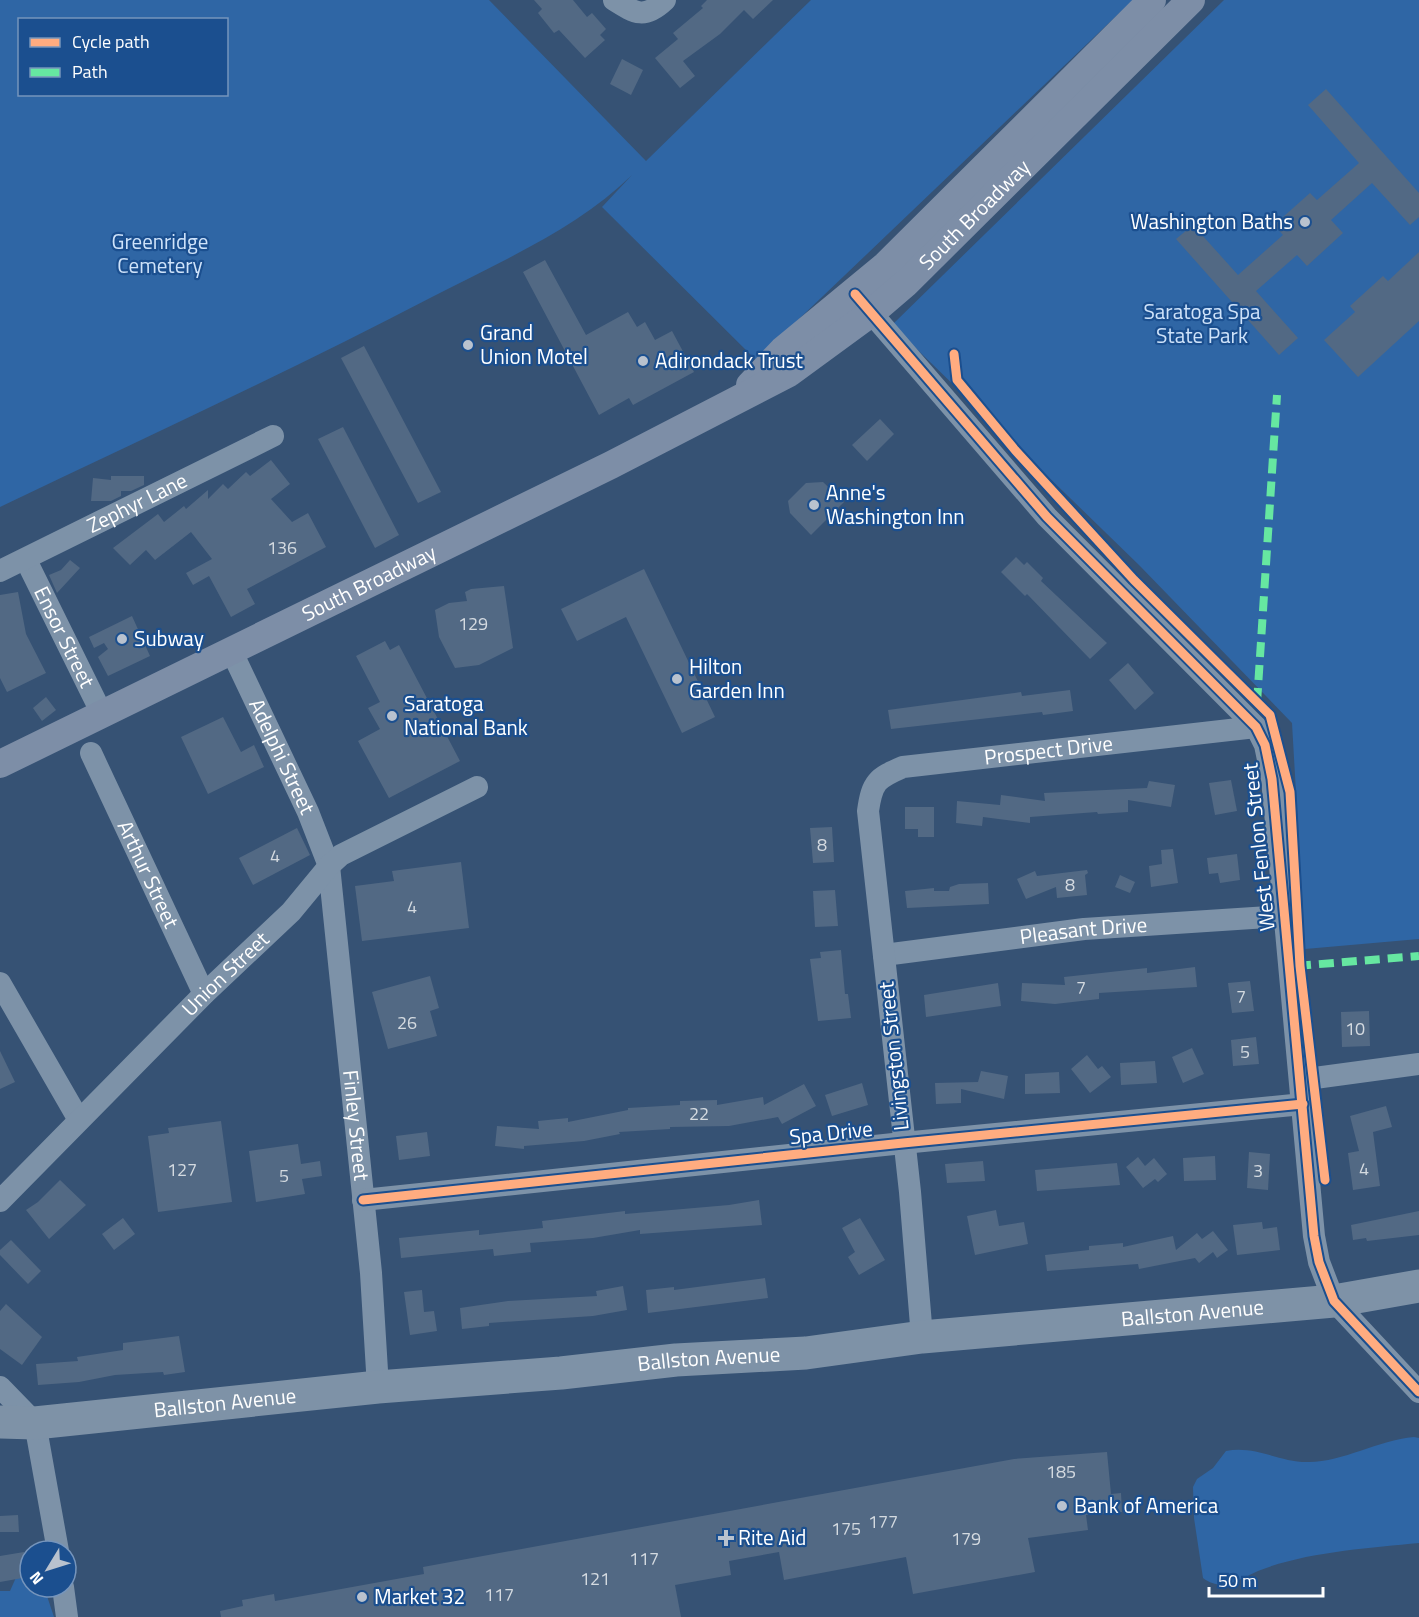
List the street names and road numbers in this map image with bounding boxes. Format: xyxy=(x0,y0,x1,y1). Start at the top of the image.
street label: South Broadway xyxy=(911,151,1037,277)
street label: Zephyr Lane xyxy=(81,464,192,541)
street label: South Broadway xyxy=(296,536,441,629)
street label: Ensor Street xyxy=(26,580,104,694)
street label: Adelphi Street xyxy=(241,693,324,820)
street label: Prospect Drive xyxy=(982,726,1114,773)
street label: West Fenlon Street xyxy=(1233,761,1283,933)
street label: Arthur Street xyxy=(110,815,188,934)
street label: Pleasant Drive xyxy=(1018,908,1148,952)
street label: Union Street xyxy=(174,923,276,1023)
street label: Livingston Street xyxy=(869,979,917,1132)
street label: Finley Street xyxy=(335,1068,378,1183)
street label: Spa Drive xyxy=(788,1112,874,1152)
street label: Ballston Avenue xyxy=(1120,1290,1265,1335)
street label: Ballston Avenue xyxy=(636,1337,781,1379)
street label: Ballston Avenue xyxy=(152,1379,298,1425)

